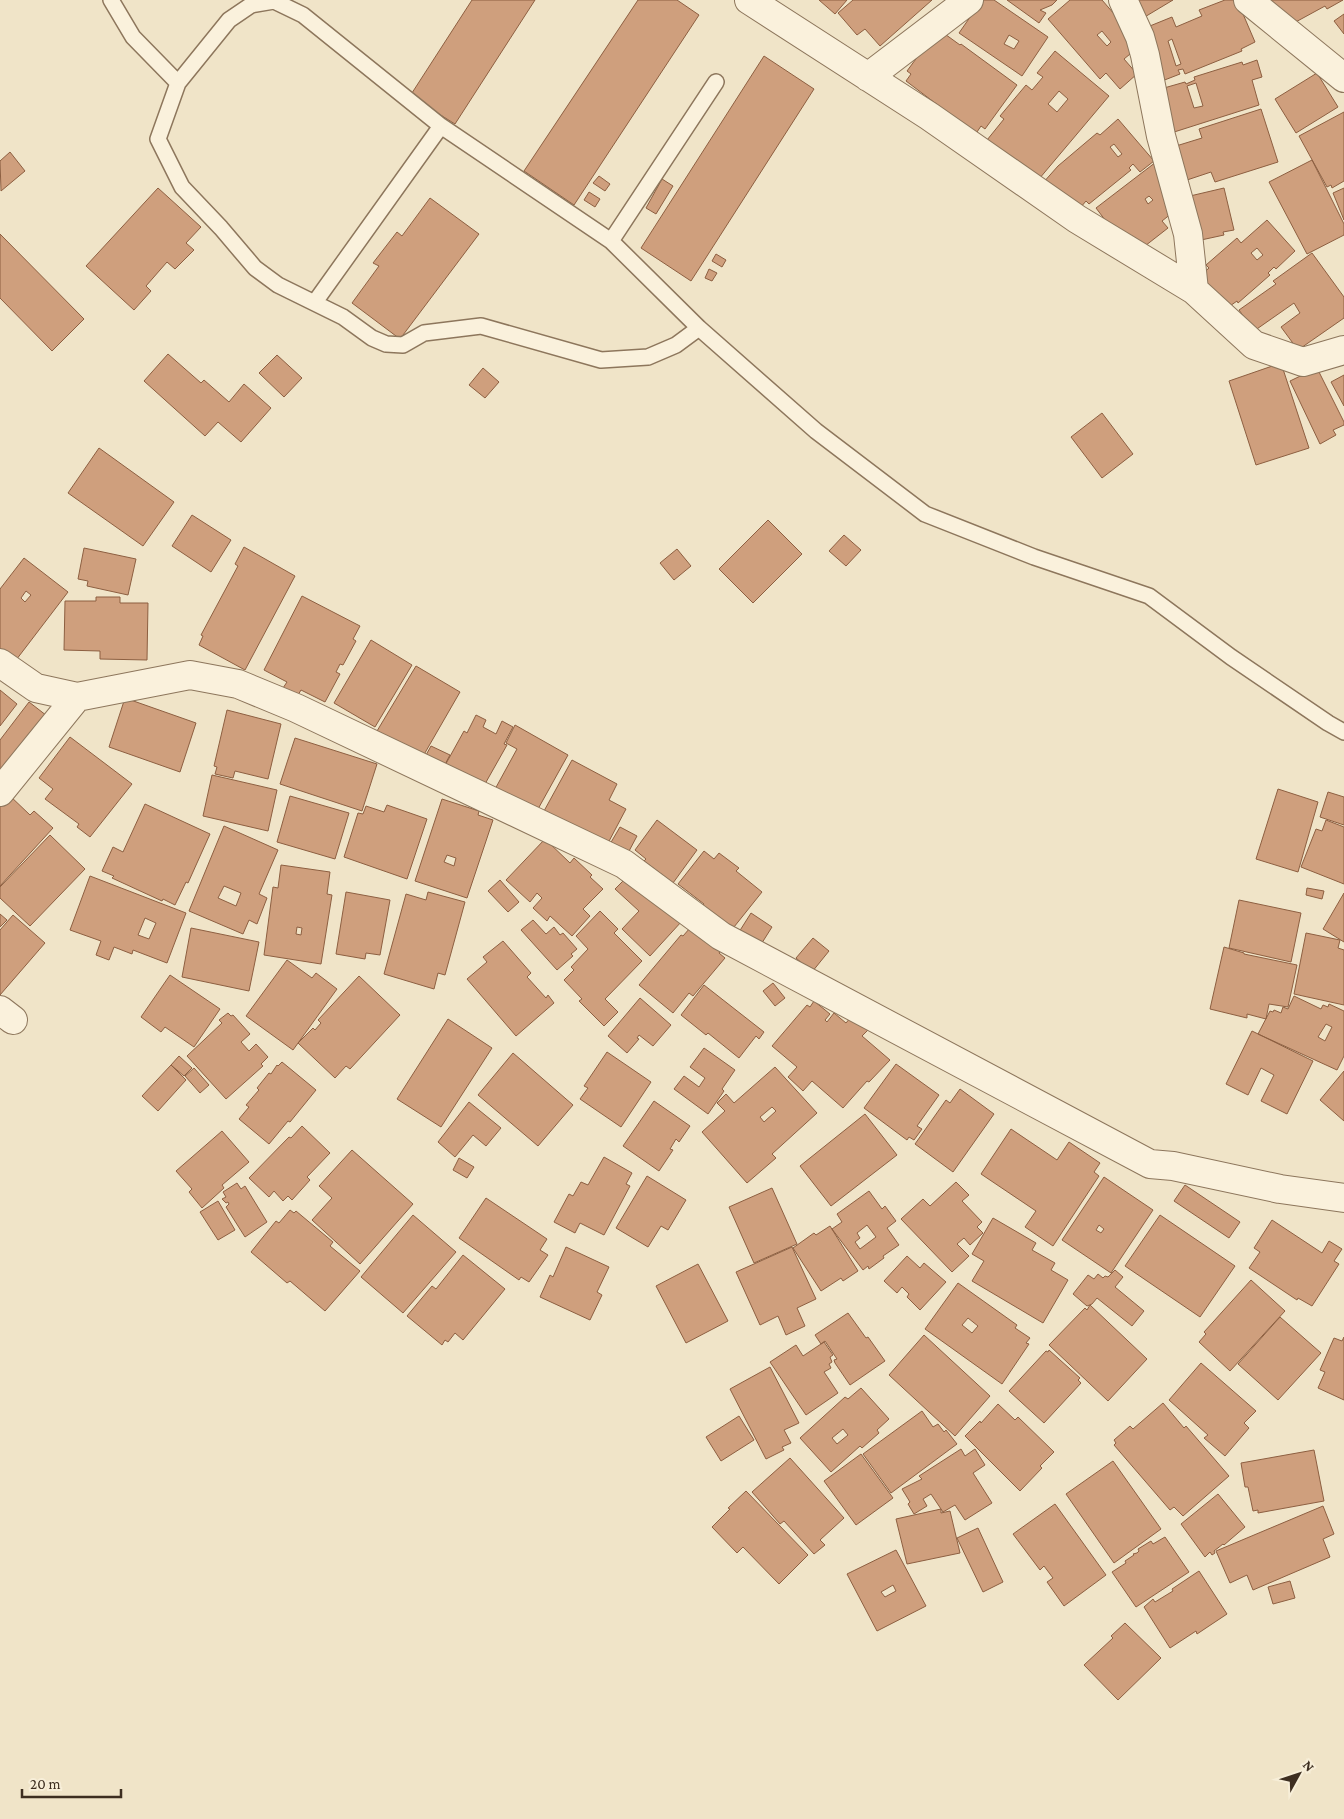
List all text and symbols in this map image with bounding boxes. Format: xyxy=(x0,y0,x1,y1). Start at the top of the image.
north arrow xyxy=(1274,1749,1324,1799)
text: N xyxy=(1300,1757,1318,1775)
scale bar xyxy=(22,1766,121,1798)
text: 20 m xyxy=(30,1776,61,1792)

